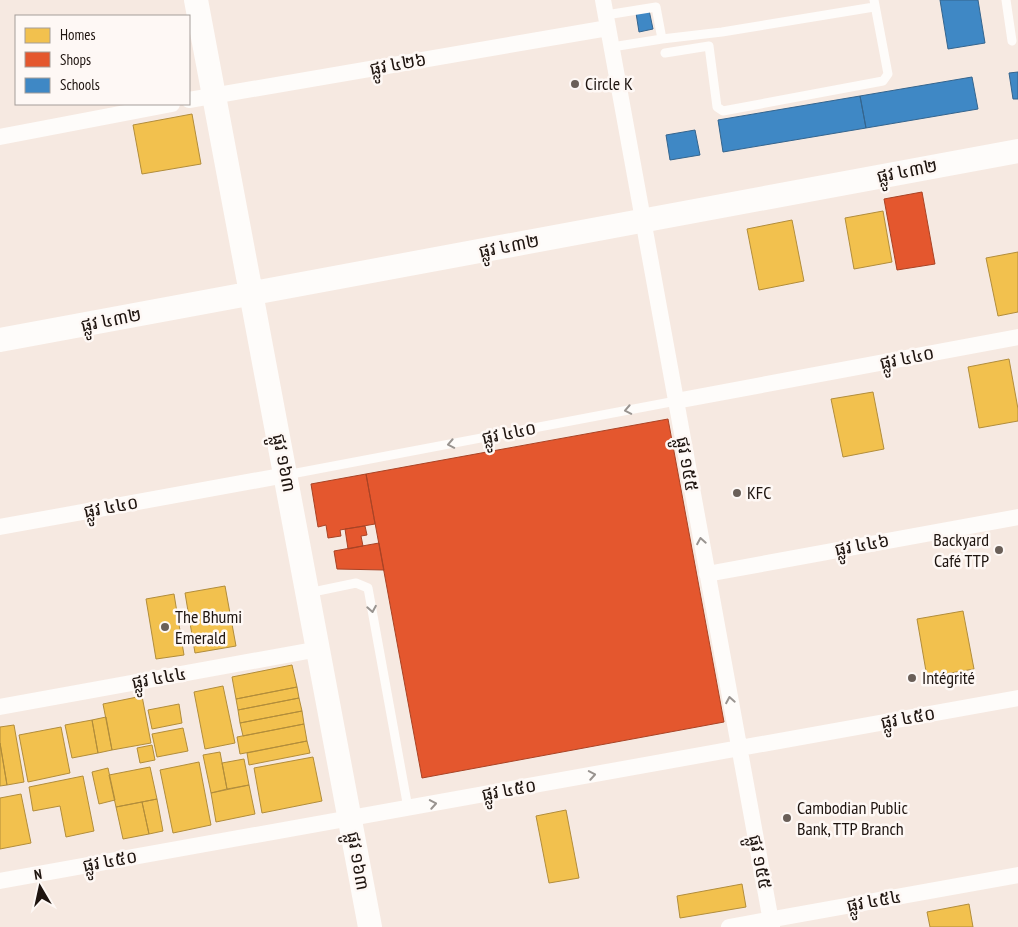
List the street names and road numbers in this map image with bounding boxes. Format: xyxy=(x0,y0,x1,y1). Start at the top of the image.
street label: ផ្លូវ ៤២៦ xyxy=(368,47,429,85)
street label: ផ្លូវ ៤៣២ xyxy=(874,153,940,193)
street label: ផ្លូវ ៤៣២ xyxy=(476,228,542,268)
street label: ផ្លូវ ៤៣២ xyxy=(78,302,144,342)
street label: ផ្លូវ ៤៤០ xyxy=(878,341,937,379)
street label: ផ្លូវ ៤៤០ xyxy=(480,416,539,454)
street label: ផ្លូវ ១៦៣ xyxy=(262,432,301,495)
street label: ផ្លូវ ១៥៥ xyxy=(666,435,704,494)
street label: ផ្លូវ ៤៤០ xyxy=(82,490,141,528)
street label: ផ្លូវ ៤៤៦ xyxy=(833,528,892,566)
street label: ផ្លូវ ៤៤៤ xyxy=(130,661,189,699)
street label: ផ្លូវ ៤៥០ xyxy=(879,701,938,739)
street label: ផ្លូវ ៤៥០ xyxy=(480,773,539,811)
street label: ផ្លូវ ១៦៣ xyxy=(337,830,375,893)
street label: ផ្លូវ ១៥៥ xyxy=(739,833,777,892)
street label: ផ្លូវ ៤៥០ xyxy=(81,844,140,882)
street label: ផ្លូវ ៤៥៤ xyxy=(845,884,904,922)

